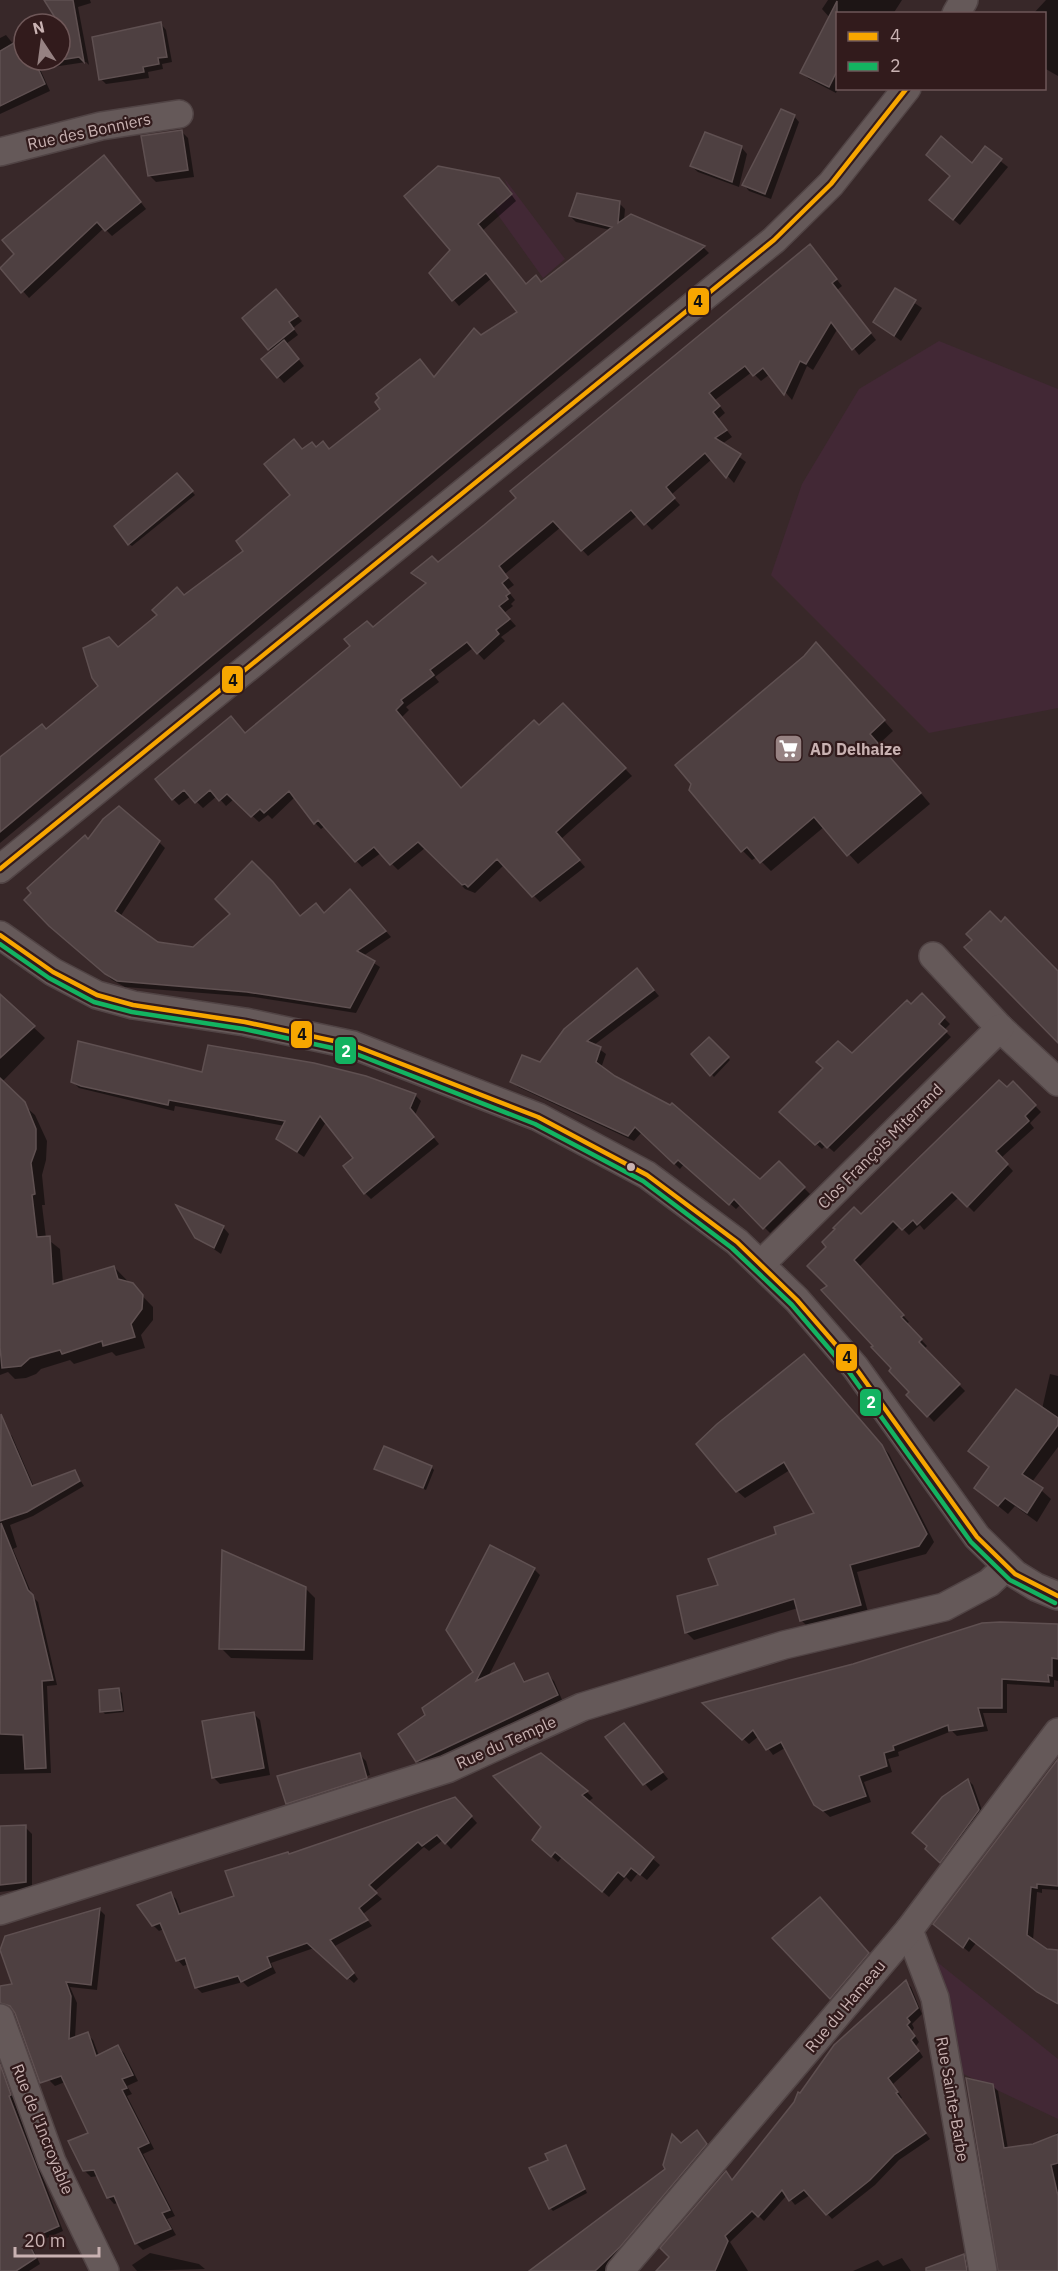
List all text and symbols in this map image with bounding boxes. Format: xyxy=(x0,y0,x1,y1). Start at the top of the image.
north arrow xyxy=(12,12,72,72)
legend xyxy=(836,12,1046,90)
text: N xyxy=(31,16,47,38)
text: 4 xyxy=(890,24,901,47)
text: 2 xyxy=(890,54,901,77)
street label: Rue des Bonniers xyxy=(26,108,152,154)
line badge: 4 xyxy=(687,287,710,316)
text: 4 xyxy=(693,291,703,311)
line badge: 4 xyxy=(221,665,244,694)
text: 4 xyxy=(228,670,238,690)
supermarket icon: AD Delhaize xyxy=(773,733,805,765)
place label: AD Delhaize xyxy=(810,739,901,759)
line badge: 4 xyxy=(290,1020,313,1049)
text: 4 xyxy=(297,1024,307,1044)
line badge: 2 xyxy=(334,1036,357,1065)
text: 2 xyxy=(341,1041,351,1061)
street label: Clos François Miterrand xyxy=(813,1079,947,1213)
unlabelled marker xyxy=(625,1161,637,1173)
line badge: 4 xyxy=(835,1343,858,1372)
text: 4 xyxy=(842,1347,852,1367)
line badge: 2 xyxy=(859,1388,882,1417)
text: 2 xyxy=(866,1392,876,1412)
street label: Rue du Temple xyxy=(453,1711,559,1773)
street label: Rue du Hameau xyxy=(801,1956,889,2056)
street label: Rue Sainte-Barbe xyxy=(932,2035,974,2163)
street label: Rue de l'Incroyable xyxy=(8,2061,78,2197)
scale bar xyxy=(15,2220,99,2258)
text: 20 m xyxy=(24,2229,66,2252)

